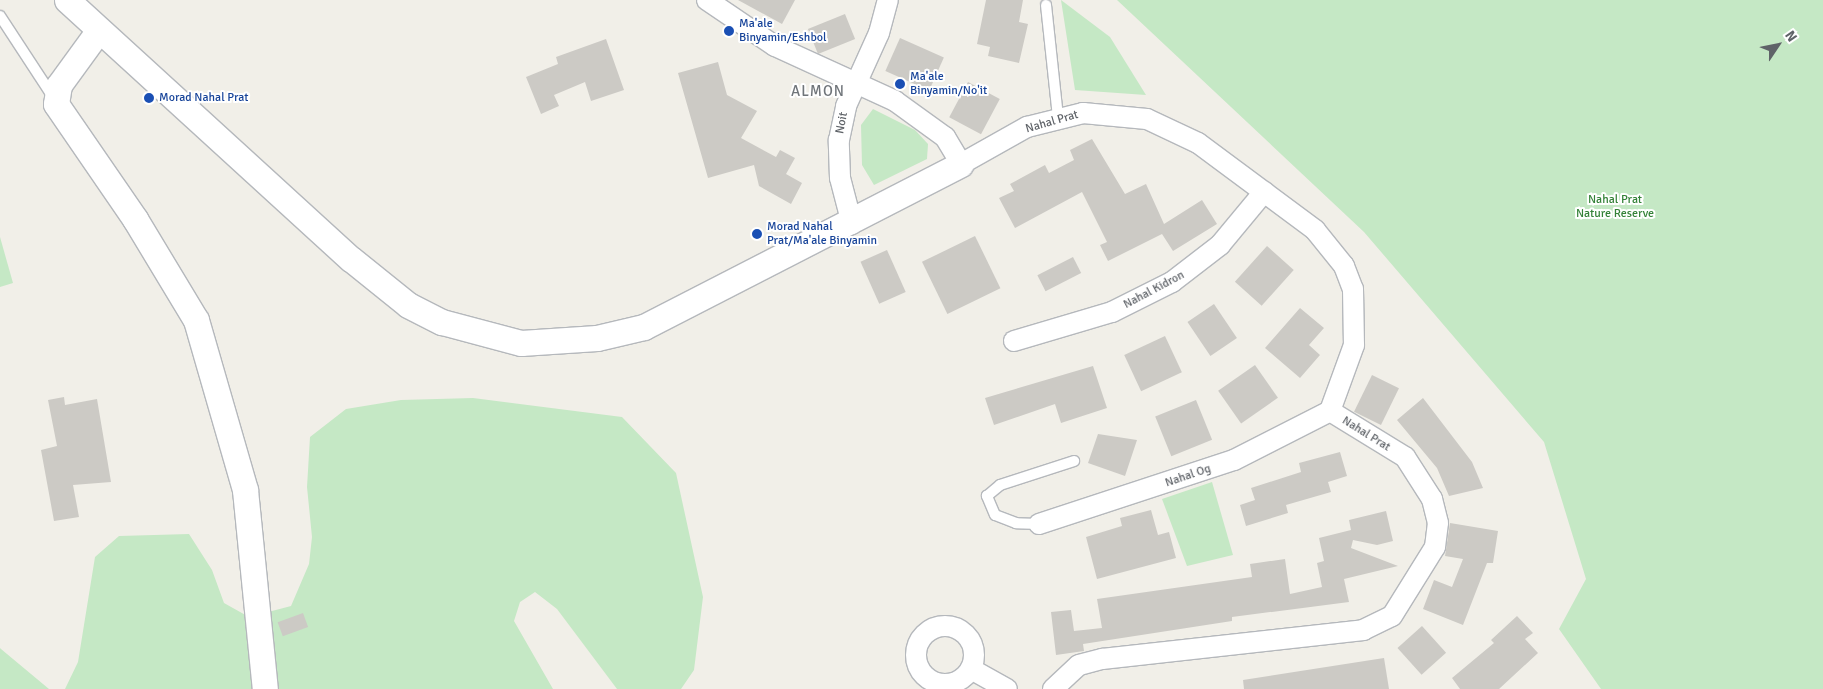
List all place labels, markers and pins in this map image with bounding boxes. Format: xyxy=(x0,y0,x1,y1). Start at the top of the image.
place label: Ma'ale Binyamin/Eshbol xyxy=(739,17,826,45)
marker: Ma'ale Binyamin/Eshbol xyxy=(723,25,735,37)
place label: Ma'ale Binyamin/No'it xyxy=(910,70,987,98)
marker: Ma'ale Binyamin/No'it xyxy=(894,78,906,90)
place label: Morad Nahal Prat xyxy=(159,91,248,105)
marker: Morad Nahal Prat xyxy=(143,92,155,104)
place label: Morad Nahal Prat/Ma'ale Binyamin xyxy=(767,220,877,248)
marker: Morad Nahal Prat/Ma'ale Binyamin xyxy=(751,228,763,240)

